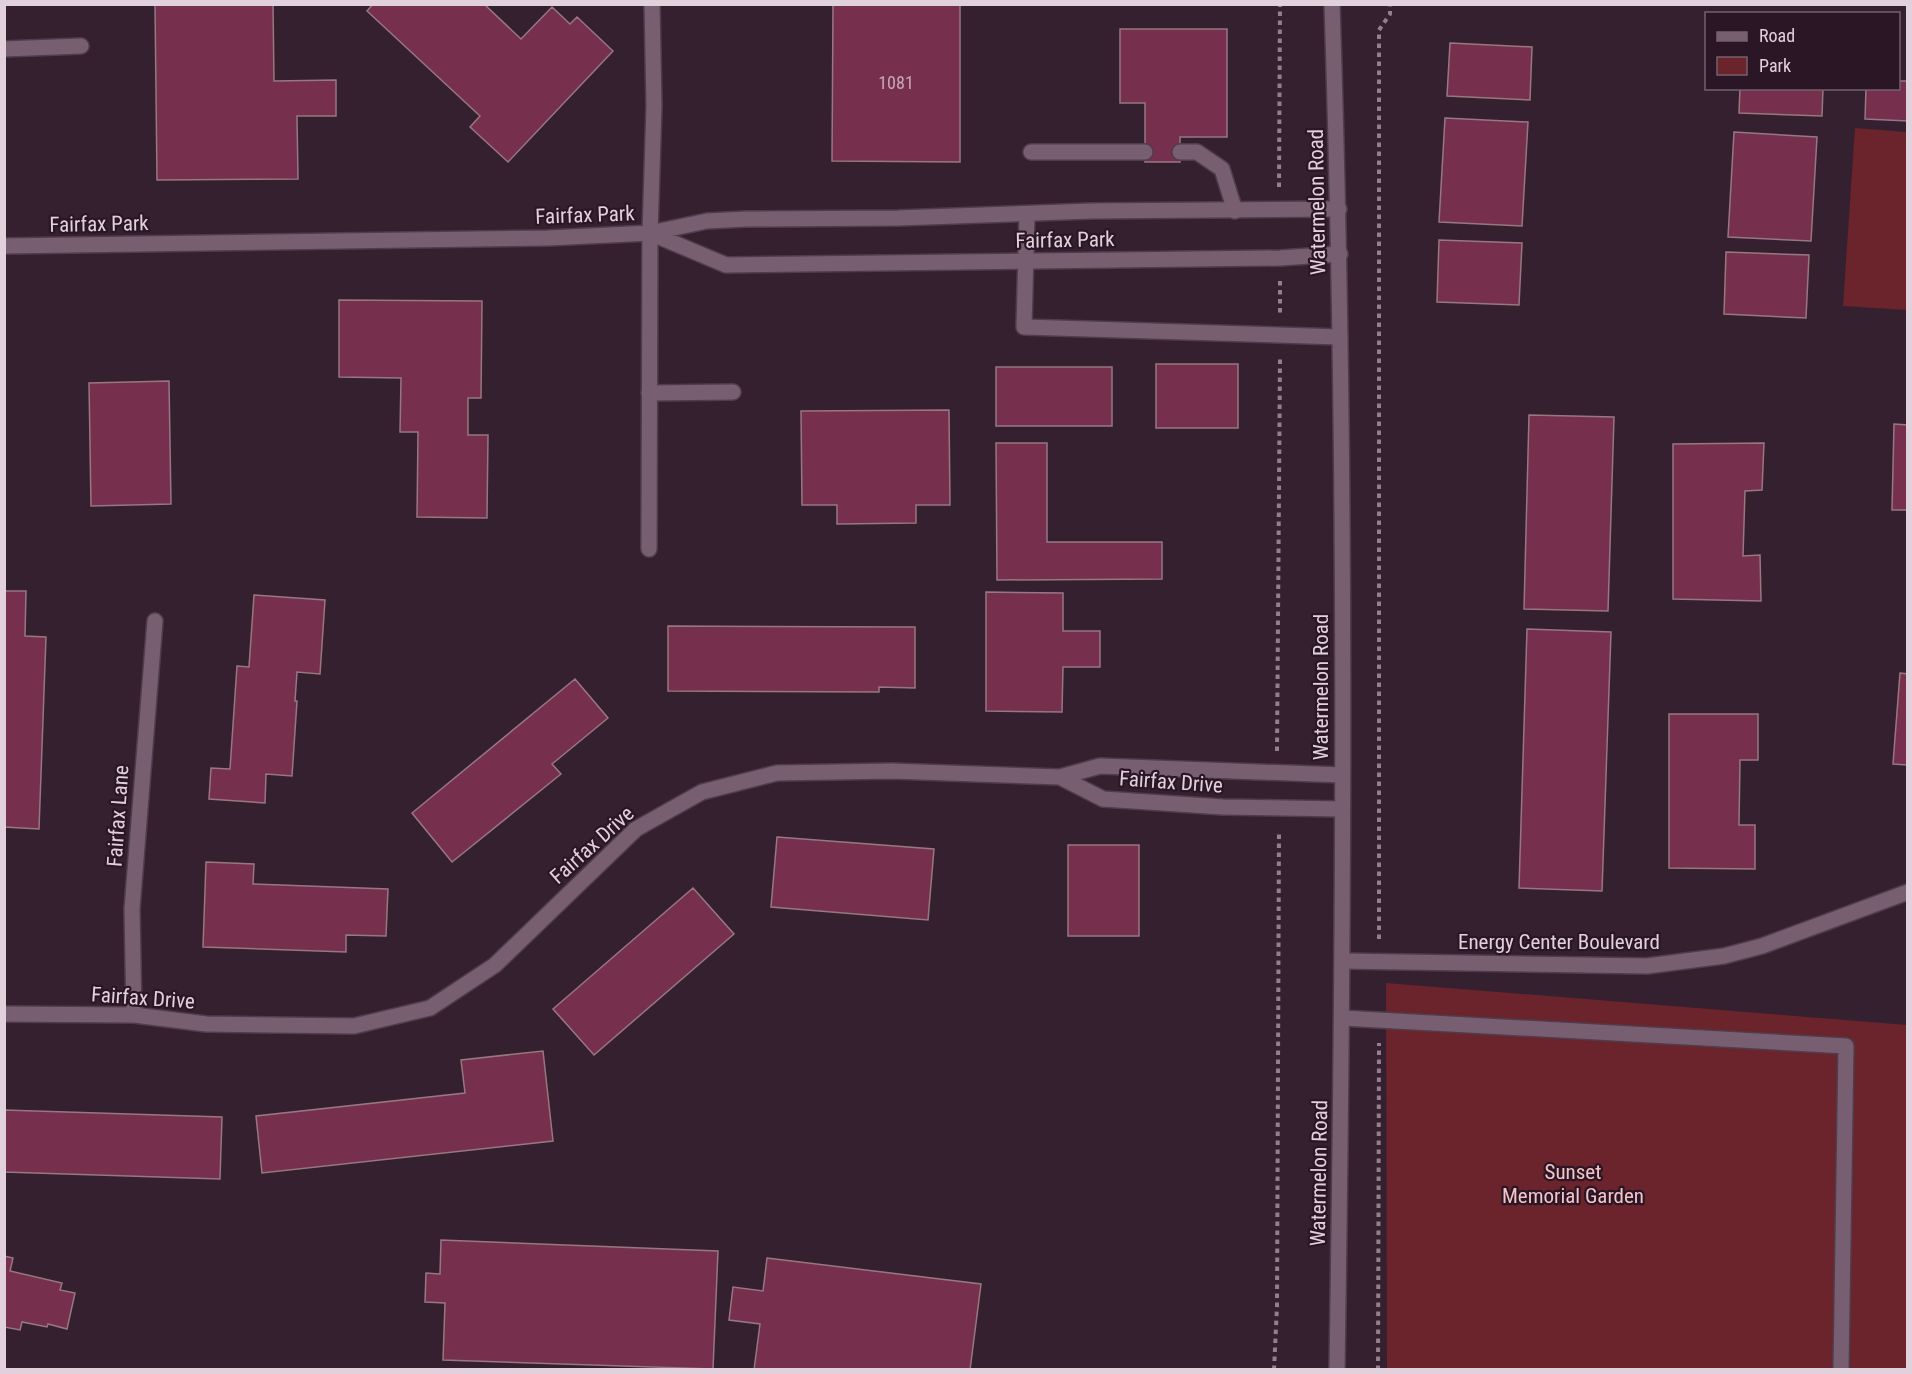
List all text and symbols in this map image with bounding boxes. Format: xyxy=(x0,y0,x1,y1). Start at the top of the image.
legend xyxy=(1705,12,1900,90)
text: Road xyxy=(1759,25,1795,46)
text: Park xyxy=(1759,55,1791,76)
house number: 1081 xyxy=(878,72,914,93)
street label: Watermelon Road xyxy=(1304,129,1330,275)
street label: Fairfax Park xyxy=(535,201,636,229)
street label: Fairfax Park xyxy=(49,211,149,237)
street label: Fairfax Park xyxy=(1015,227,1115,253)
street label: Watermelon Road xyxy=(1309,614,1333,760)
street label: Fairfax Lane xyxy=(102,764,134,868)
street label: Fairfax Drive xyxy=(1118,766,1224,798)
street label: Fairfax Drive xyxy=(545,801,639,889)
street label: Energy Center Boulevard xyxy=(1458,930,1660,954)
street label: Fairfax Drive xyxy=(90,982,196,1014)
street label: Watermelon Road xyxy=(1306,1100,1332,1246)
park label: Sunset Memorial Garden xyxy=(1502,1160,1644,1208)

